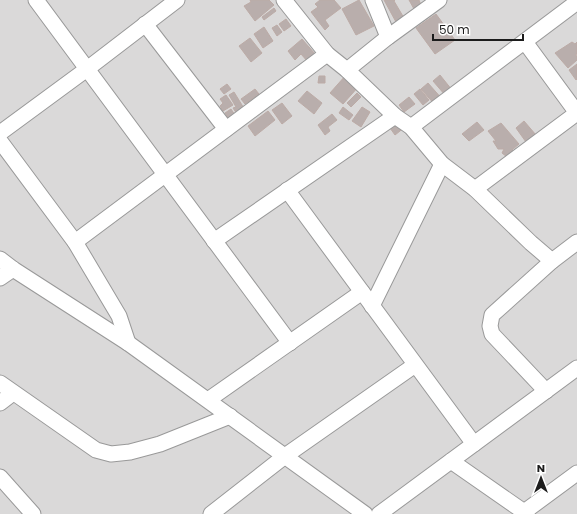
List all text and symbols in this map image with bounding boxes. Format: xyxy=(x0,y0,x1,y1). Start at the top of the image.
scale bar xyxy=(433,16,523,42)
text: 50 m xyxy=(439,21,470,38)
north arrow xyxy=(521,458,561,498)
text: N xyxy=(537,460,545,476)

